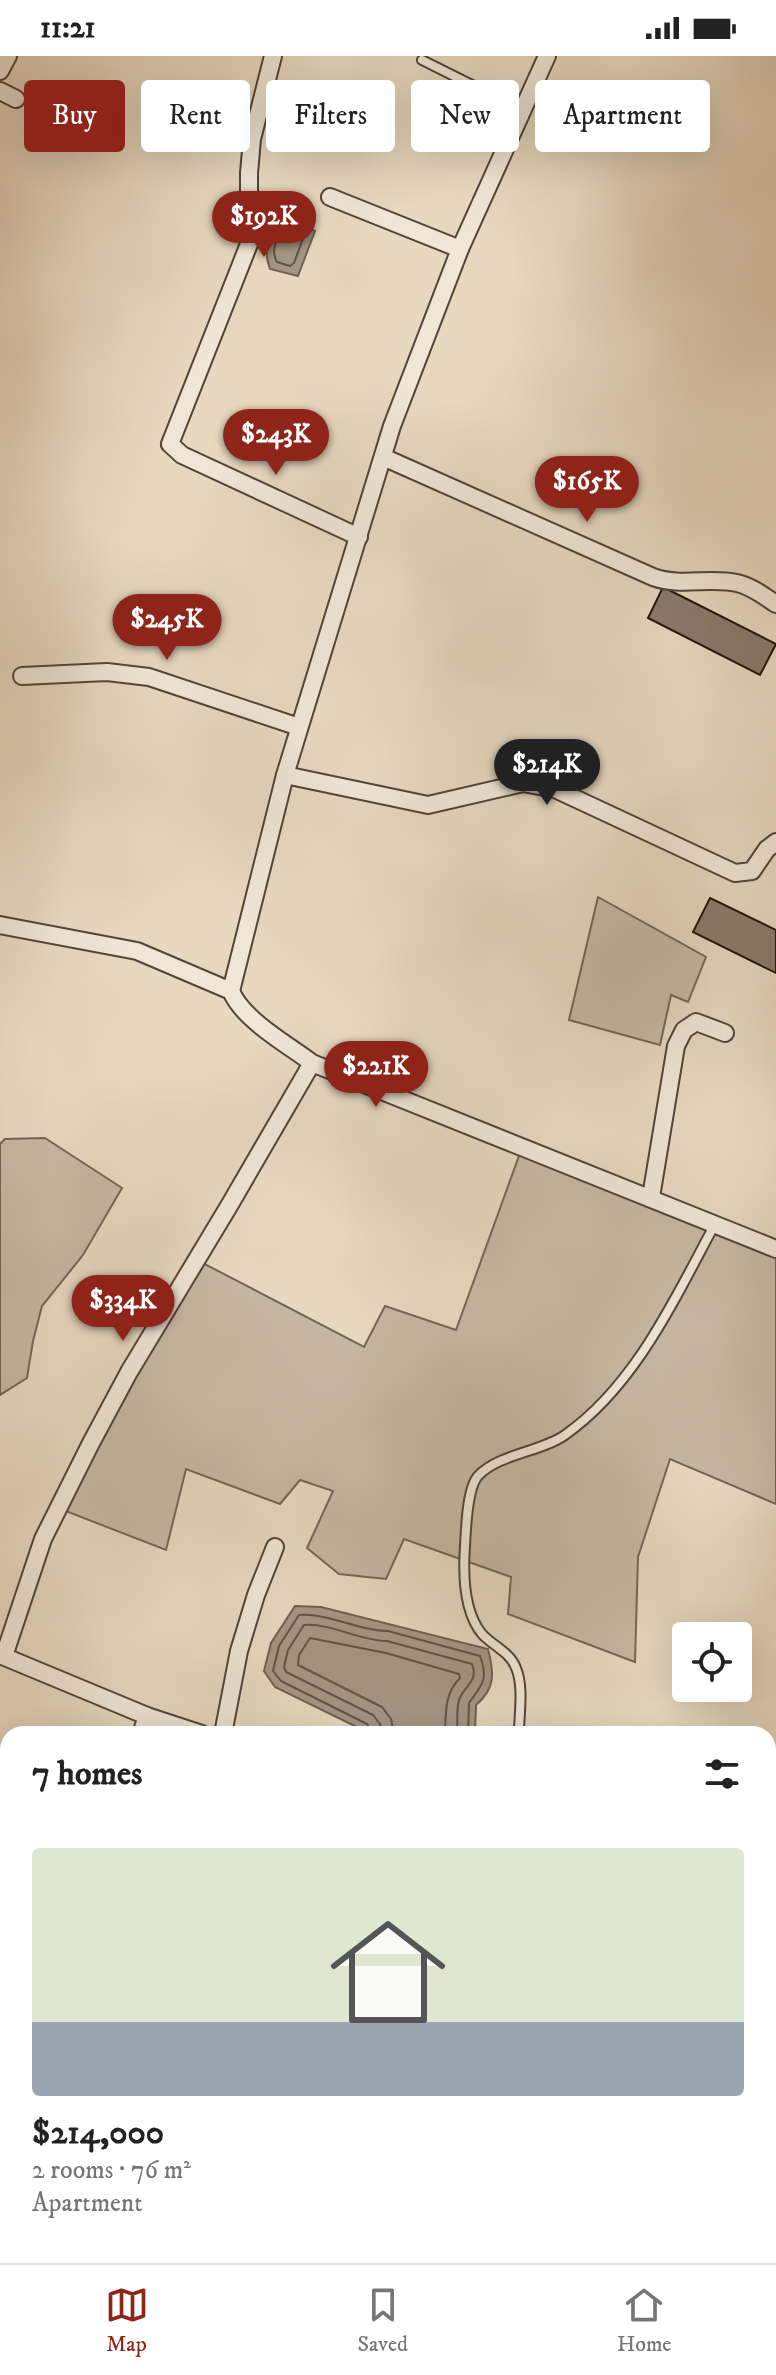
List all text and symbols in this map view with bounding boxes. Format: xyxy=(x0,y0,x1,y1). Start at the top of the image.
text: 11:21 xyxy=(40,10,96,47)
chip: Buy xyxy=(24,80,125,152)
chip: Rent xyxy=(141,80,250,152)
chip: Filters xyxy=(266,80,395,152)
chip: New xyxy=(411,80,519,152)
chip: Apartment xyxy=(535,80,710,152)
pin: $192K xyxy=(208,191,320,259)
text: $192K xyxy=(230,200,298,233)
pin: $243K xyxy=(220,409,332,477)
text: $243K xyxy=(241,418,311,451)
pin: $165K xyxy=(531,456,643,524)
text: $165K xyxy=(553,465,621,498)
pin: $245K xyxy=(111,594,223,662)
text: $245K xyxy=(131,603,203,636)
pin: $214K xyxy=(491,739,603,807)
text: $214K xyxy=(512,748,582,781)
pin: $221K xyxy=(320,1041,432,1109)
text: $221K xyxy=(342,1050,410,1083)
pin: $334K xyxy=(67,1275,179,1343)
text: $334K xyxy=(90,1284,156,1317)
map controls xyxy=(672,1622,752,1702)
button: locate xyxy=(672,1622,752,1702)
icon: filters xyxy=(700,1752,744,1796)
text: 7 homes xyxy=(32,1753,142,1795)
icon: home xyxy=(316,1900,460,2044)
text: $214,000 xyxy=(32,2112,164,2154)
text: 2 rooms · 76 m² xyxy=(32,2154,191,2187)
text: Apartment xyxy=(32,2187,143,2220)
tab: Map xyxy=(105,2283,149,2358)
tab: Saved xyxy=(358,2283,408,2358)
tab: Home xyxy=(617,2283,671,2358)

